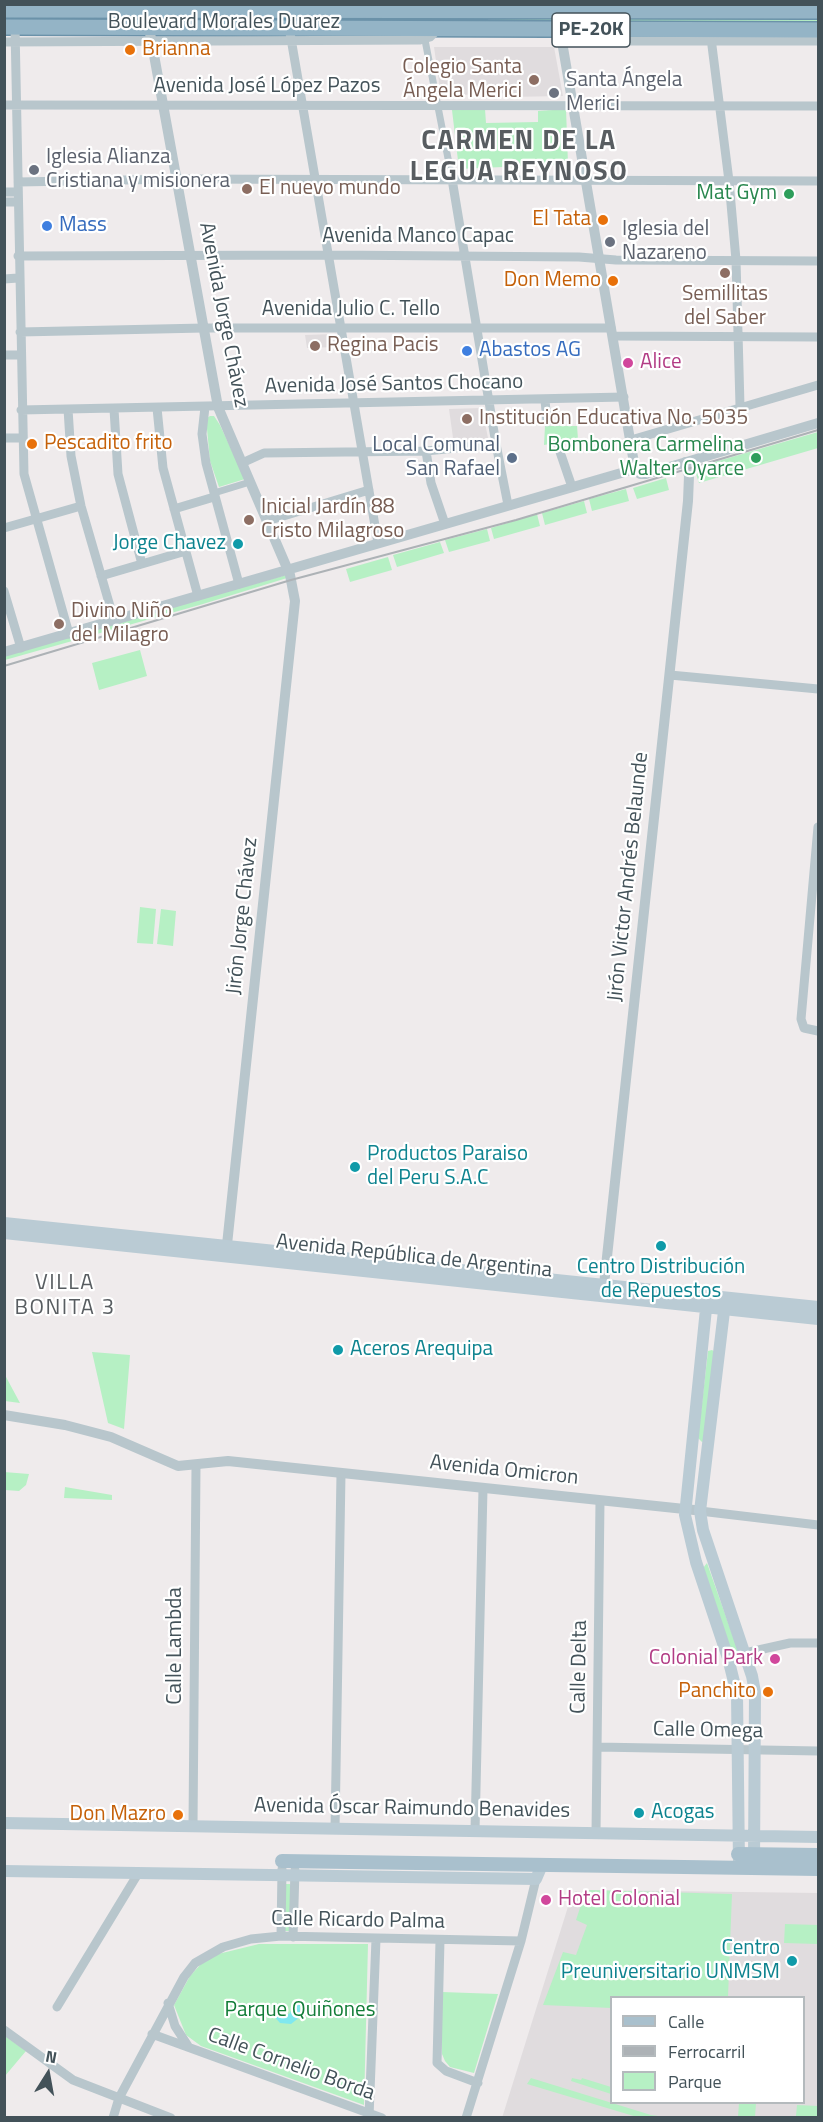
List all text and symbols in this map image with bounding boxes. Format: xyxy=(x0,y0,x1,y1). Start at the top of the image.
street label: Boulevard Morales Duarez xyxy=(108,10,340,36)
road number: PE-20K xyxy=(552,13,630,47)
place label: Brianna xyxy=(142,37,210,63)
marker: Brianna xyxy=(123,43,137,57)
place label: Colegio Santa Ángela Merici xyxy=(402,55,522,105)
place label: Santa Ángela Merici xyxy=(566,68,682,118)
marker: Colegio Santa Ángela Merici xyxy=(527,73,541,87)
street label: Avenida José López Pazos xyxy=(154,74,380,100)
marker: Santa Ángela Merici xyxy=(547,86,561,100)
district label: CARMEN DE LA LEGUA REYNOSO xyxy=(410,126,628,189)
place label: Iglesia Alianza Cristiana y misionera xyxy=(46,145,230,195)
marker: Iglesia Alianza Cristiana y misionera xyxy=(27,163,41,177)
place label: El nuevo mundo xyxy=(259,176,401,202)
place label: Mat Gym xyxy=(696,181,777,207)
marker: El nuevo mundo xyxy=(240,182,254,196)
marker: Mat Gym xyxy=(782,187,796,201)
place label: El Tata xyxy=(532,207,591,233)
place label: Mass xyxy=(59,213,107,239)
marker: El Tata xyxy=(596,213,610,227)
place label: Iglesia del Nazareno xyxy=(622,217,709,267)
marker: Mass xyxy=(40,219,54,233)
street label: Avenida Jorge Chávez xyxy=(193,220,253,410)
street label: Avenida Manco Capac xyxy=(322,224,514,250)
marker: Iglesia del Nazareno xyxy=(603,235,617,249)
marker: Semillitas del Saber xyxy=(718,266,732,280)
place label: Don Memo xyxy=(504,268,601,294)
marker: Don Memo xyxy=(606,274,620,288)
place label: Semillitas del Saber xyxy=(682,282,768,332)
street label: Avenida Julio C. Tello xyxy=(262,297,440,323)
place label: Regina Pacis xyxy=(327,333,439,359)
place label: Abastos AG xyxy=(479,338,581,364)
marker: Regina Pacis xyxy=(308,339,322,353)
marker: Abastos AG xyxy=(460,344,474,358)
place label: Alice xyxy=(640,350,682,376)
marker: Alice xyxy=(621,356,635,370)
street label: Avenida José Santos Chocano xyxy=(264,370,524,400)
place label: Institución Educativa No. 5035 xyxy=(479,406,748,432)
marker: Institución Educativa No. 5035 xyxy=(460,412,474,426)
place label: Pescadito frito xyxy=(44,431,172,457)
place label: Local Comunal San Rafael xyxy=(372,433,500,483)
place label: Bombonera Carmelina Walter Oyarce xyxy=(547,433,744,483)
marker: Pescadito frito xyxy=(25,437,39,451)
marker: Local Comunal San Rafael xyxy=(505,451,519,465)
marker: Bombonera Carmelina Walter Oyarce xyxy=(749,451,763,465)
place label: Inicial Jardín 88 Cristo Milagroso xyxy=(261,495,404,545)
marker: Inicial Jardín 88 Cristo Milagroso xyxy=(242,513,256,527)
place label: Jorge Chavez xyxy=(113,531,226,557)
marker: Jorge Chavez xyxy=(231,537,245,551)
place label: Divino Niño del Milagro xyxy=(71,599,172,649)
marker: Divino Niño del Milagro xyxy=(52,617,66,631)
street label: Jirón Victor Andrés Belaunde xyxy=(603,751,655,1003)
street label: Jirón Jorge Chávez xyxy=(222,836,264,996)
place label: Productos Paraiso del Peru S.A.C xyxy=(367,1142,528,1192)
marker: Productos Paraiso del Peru S.A.C xyxy=(348,1160,362,1174)
street label: Avenida República de Argentina xyxy=(275,1230,553,1284)
marker: Centro Distribución de Repuestos xyxy=(654,1239,668,1253)
place label: Centro Distribución de Repuestos xyxy=(577,1255,745,1305)
district label: VILLA BONITA 3 xyxy=(14,1271,116,1322)
place label: Aceros Arequipa xyxy=(350,1337,493,1363)
marker: Aceros Arequipa xyxy=(331,1343,345,1357)
street label: Avenida Omicron xyxy=(428,1451,580,1491)
street label: Calle Lambda xyxy=(163,1587,189,1705)
street label: Calle Delta xyxy=(567,1620,593,1714)
place label: Colonial Park xyxy=(649,1646,763,1672)
marker: Colonial Park xyxy=(768,1652,782,1666)
place label: Panchito xyxy=(678,1679,756,1705)
marker: Panchito xyxy=(761,1685,775,1699)
street label: Calle Omega xyxy=(653,1717,763,1745)
street label: Avenida Óscar Raimundo Benavides xyxy=(254,1794,570,1824)
place label: Acogas xyxy=(651,1800,715,1826)
place label: Don Mazro xyxy=(70,1802,166,1828)
marker: Acogas xyxy=(632,1806,646,1820)
marker: Don Mazro xyxy=(171,1808,185,1822)
place label: Hotel Colonial xyxy=(558,1887,680,1913)
marker: Hotel Colonial xyxy=(539,1893,553,1907)
street label: Calle Ricardo Palma xyxy=(271,1907,445,1935)
place label: Centro Preuniversitario UNMSM xyxy=(561,1936,780,1986)
marker: Centro Preuniversitario UNMSM xyxy=(785,1954,799,1968)
legend xyxy=(610,1996,805,2104)
park label: Parque Quiñones xyxy=(225,1998,375,2024)
text: Calle xyxy=(668,2008,704,2035)
street label: Calle Cornelio Borda xyxy=(204,2023,378,2107)
text: Ferrocarril xyxy=(668,2038,745,2065)
text: N xyxy=(44,2043,59,2069)
north arrow xyxy=(18,2044,78,2104)
text: Parque xyxy=(668,2068,722,2095)

